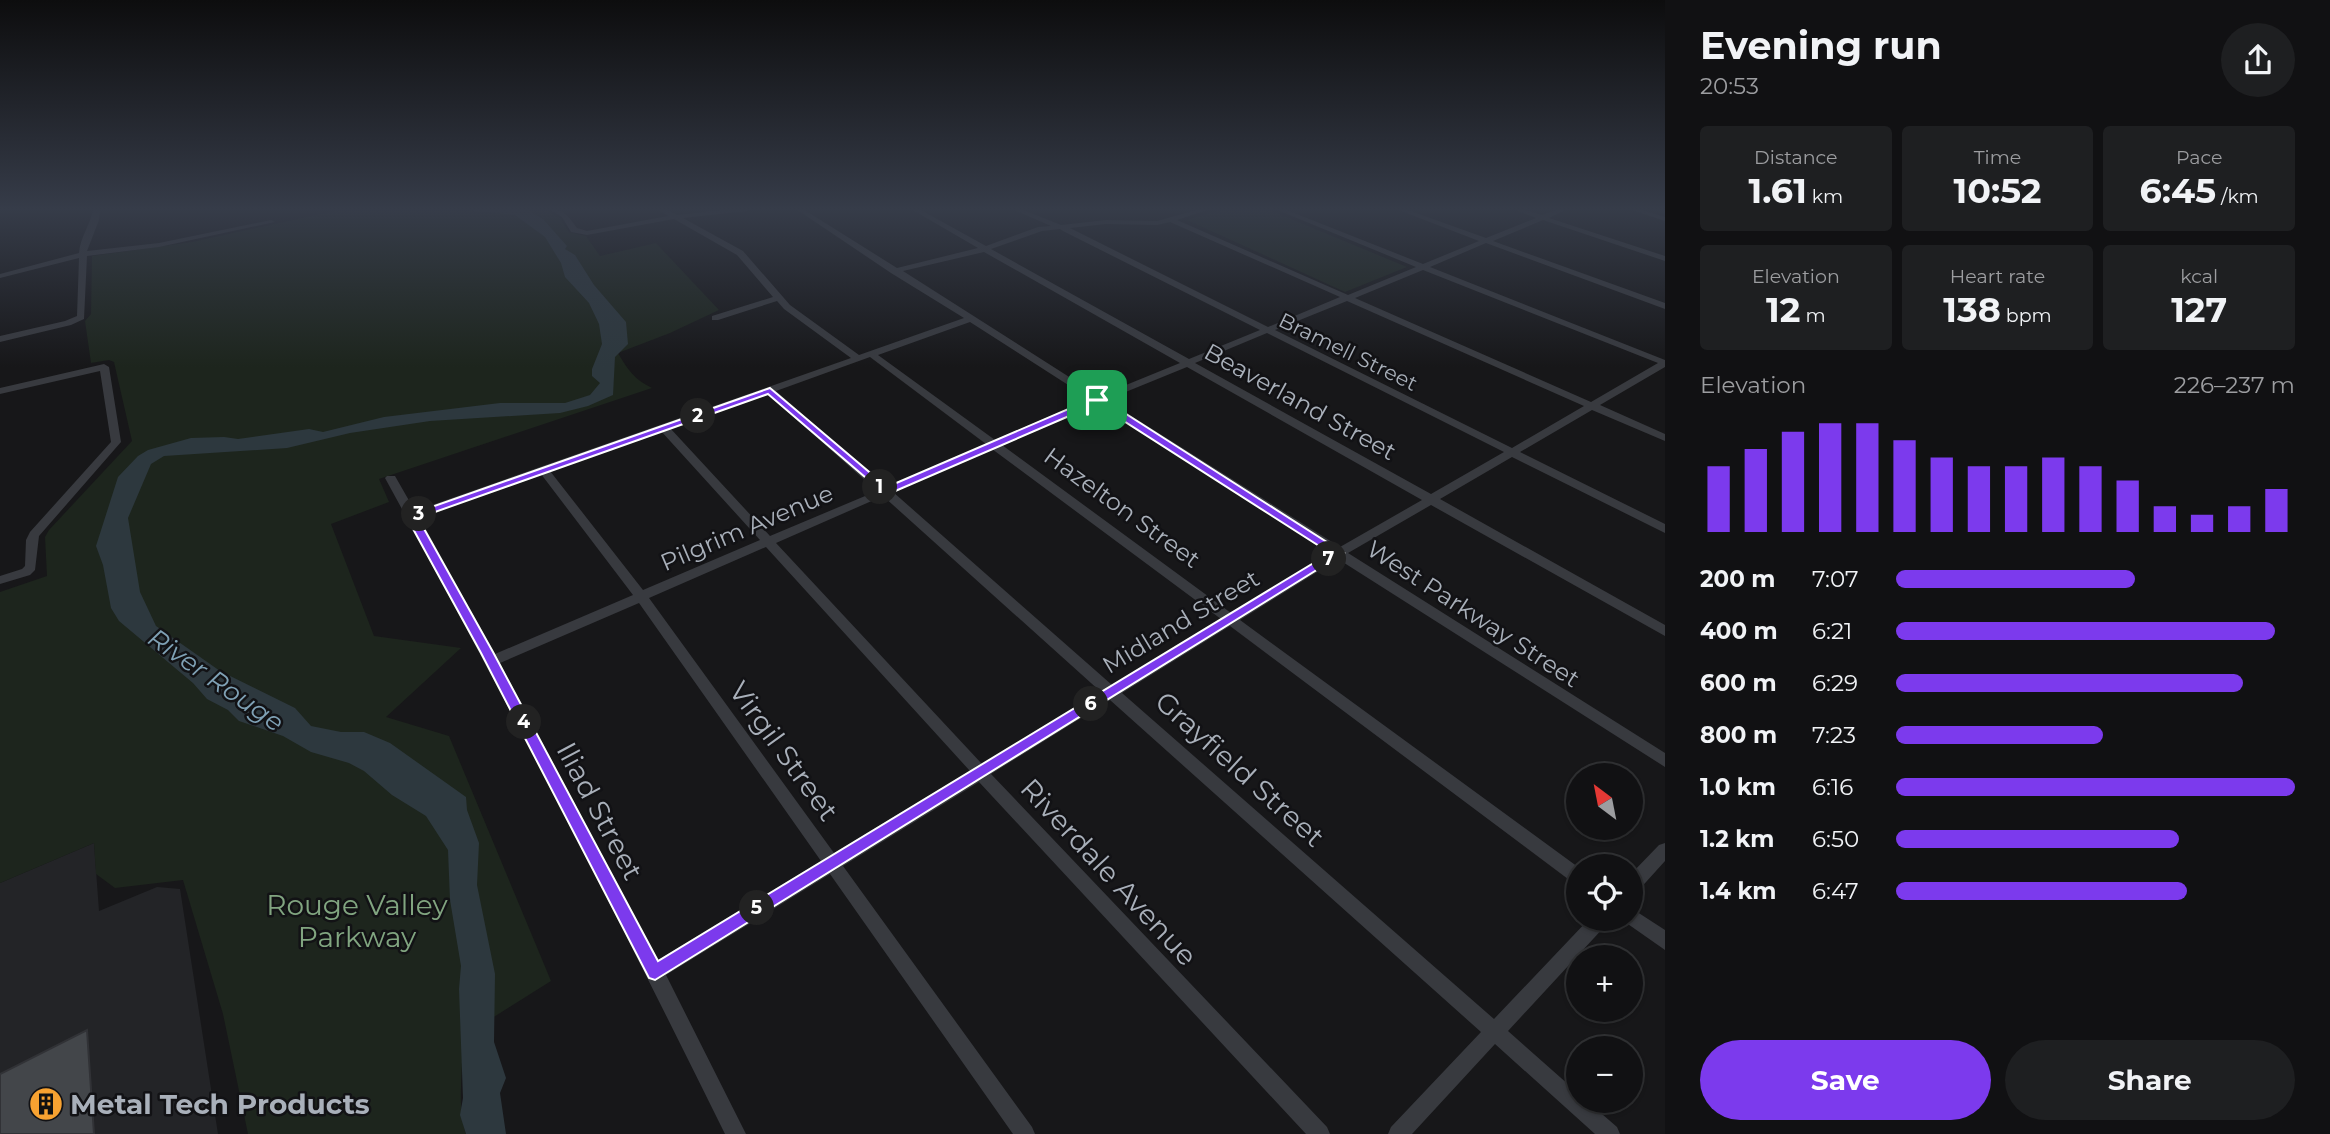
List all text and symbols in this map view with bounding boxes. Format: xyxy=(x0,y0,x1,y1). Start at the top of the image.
text: Evening run xyxy=(1700,22,1942,69)
button: share xyxy=(2221,23,2295,97)
text: 20:53 xyxy=(1700,72,1759,100)
text: Distance xyxy=(1754,146,1838,169)
text: Time xyxy=(1974,146,2021,169)
text: Pace xyxy=(2176,146,2222,169)
text: 1.61 xyxy=(1748,169,1807,212)
text: 10:52 xyxy=(1954,169,2041,212)
text: 6:45 xyxy=(2140,169,2216,212)
text: km xyxy=(1807,185,1843,208)
text: /km xyxy=(2216,185,2259,208)
text: Elevation xyxy=(1752,265,1840,288)
text: Heart rate xyxy=(1950,265,2045,288)
text: kcal xyxy=(2180,265,2218,288)
text: 12 xyxy=(1766,288,1800,331)
text: 138 xyxy=(1943,288,2001,331)
text: 127 xyxy=(2171,288,2227,331)
text: m xyxy=(1800,304,1826,327)
text: bpm xyxy=(2001,304,2052,327)
street label: Bramell Street xyxy=(1275,307,1422,396)
street label: Beaverland Street xyxy=(1199,337,1401,466)
pin xyxy=(1067,370,1127,430)
text: Elevation xyxy=(1700,371,1806,399)
text: 226–237 m xyxy=(2174,371,2295,399)
icon: arrive xyxy=(1078,381,1116,419)
pin: 2 xyxy=(680,398,716,434)
text: 2 xyxy=(692,404,703,427)
street label: Hazelton Street xyxy=(1039,441,1206,574)
pin: 1 xyxy=(862,470,898,504)
text: 1 xyxy=(876,475,883,498)
street label: Pilgrim Avenue xyxy=(656,478,838,577)
pin: 3 xyxy=(402,496,436,532)
text: 3 xyxy=(413,502,424,525)
street label: West Parkway Street xyxy=(1361,534,1585,693)
pin: 7 xyxy=(1312,542,1346,576)
text: 7 xyxy=(1323,547,1334,570)
street label: Midland Street xyxy=(1097,563,1265,680)
text: 200 m xyxy=(1700,565,1775,593)
text: 7:07 xyxy=(1812,565,1859,593)
text: 400 m xyxy=(1700,617,1778,645)
text: 6:21 xyxy=(1812,617,1852,645)
water label: River Rouge xyxy=(142,621,290,739)
text: 600 m xyxy=(1700,669,1777,697)
text: 6:29 xyxy=(1812,669,1858,697)
street label: Virgil Street xyxy=(722,675,846,827)
street label: Grayfield Street xyxy=(1149,684,1331,854)
pin: 6 xyxy=(1074,686,1108,722)
text: 6 xyxy=(1084,692,1097,715)
pin: 4 xyxy=(506,704,542,740)
text: 4 xyxy=(517,710,530,733)
text: 800 m xyxy=(1700,721,1777,749)
text: 7:23 xyxy=(1812,721,1856,749)
street label: Iliad Street xyxy=(550,736,650,886)
north arrow xyxy=(1566,763,1643,840)
map controls xyxy=(1566,763,1643,1113)
street label: Riverdale Avenue xyxy=(1014,771,1204,973)
text: 1.0 km xyxy=(1700,773,1776,801)
text: 6:16 xyxy=(1812,773,1853,801)
text: 1.2 km xyxy=(1700,825,1774,853)
text: 6:50 xyxy=(1812,825,1859,853)
button: locate xyxy=(1566,854,1643,931)
text: 1.4 km xyxy=(1700,877,1777,905)
text: 6:47 xyxy=(1812,877,1859,905)
park label: Rouge Valley Parkway xyxy=(266,888,449,954)
pin: 5 xyxy=(740,890,774,926)
text: 5 xyxy=(751,896,762,919)
button: + xyxy=(1566,945,1643,1022)
button: − xyxy=(1566,1036,1643,1113)
button: Save xyxy=(1700,1040,1991,1120)
button: Share xyxy=(2005,1040,2295,1120)
building icon: Metal Tech Products xyxy=(27,1085,65,1123)
place label: Metal Tech Products xyxy=(70,1087,370,1121)

